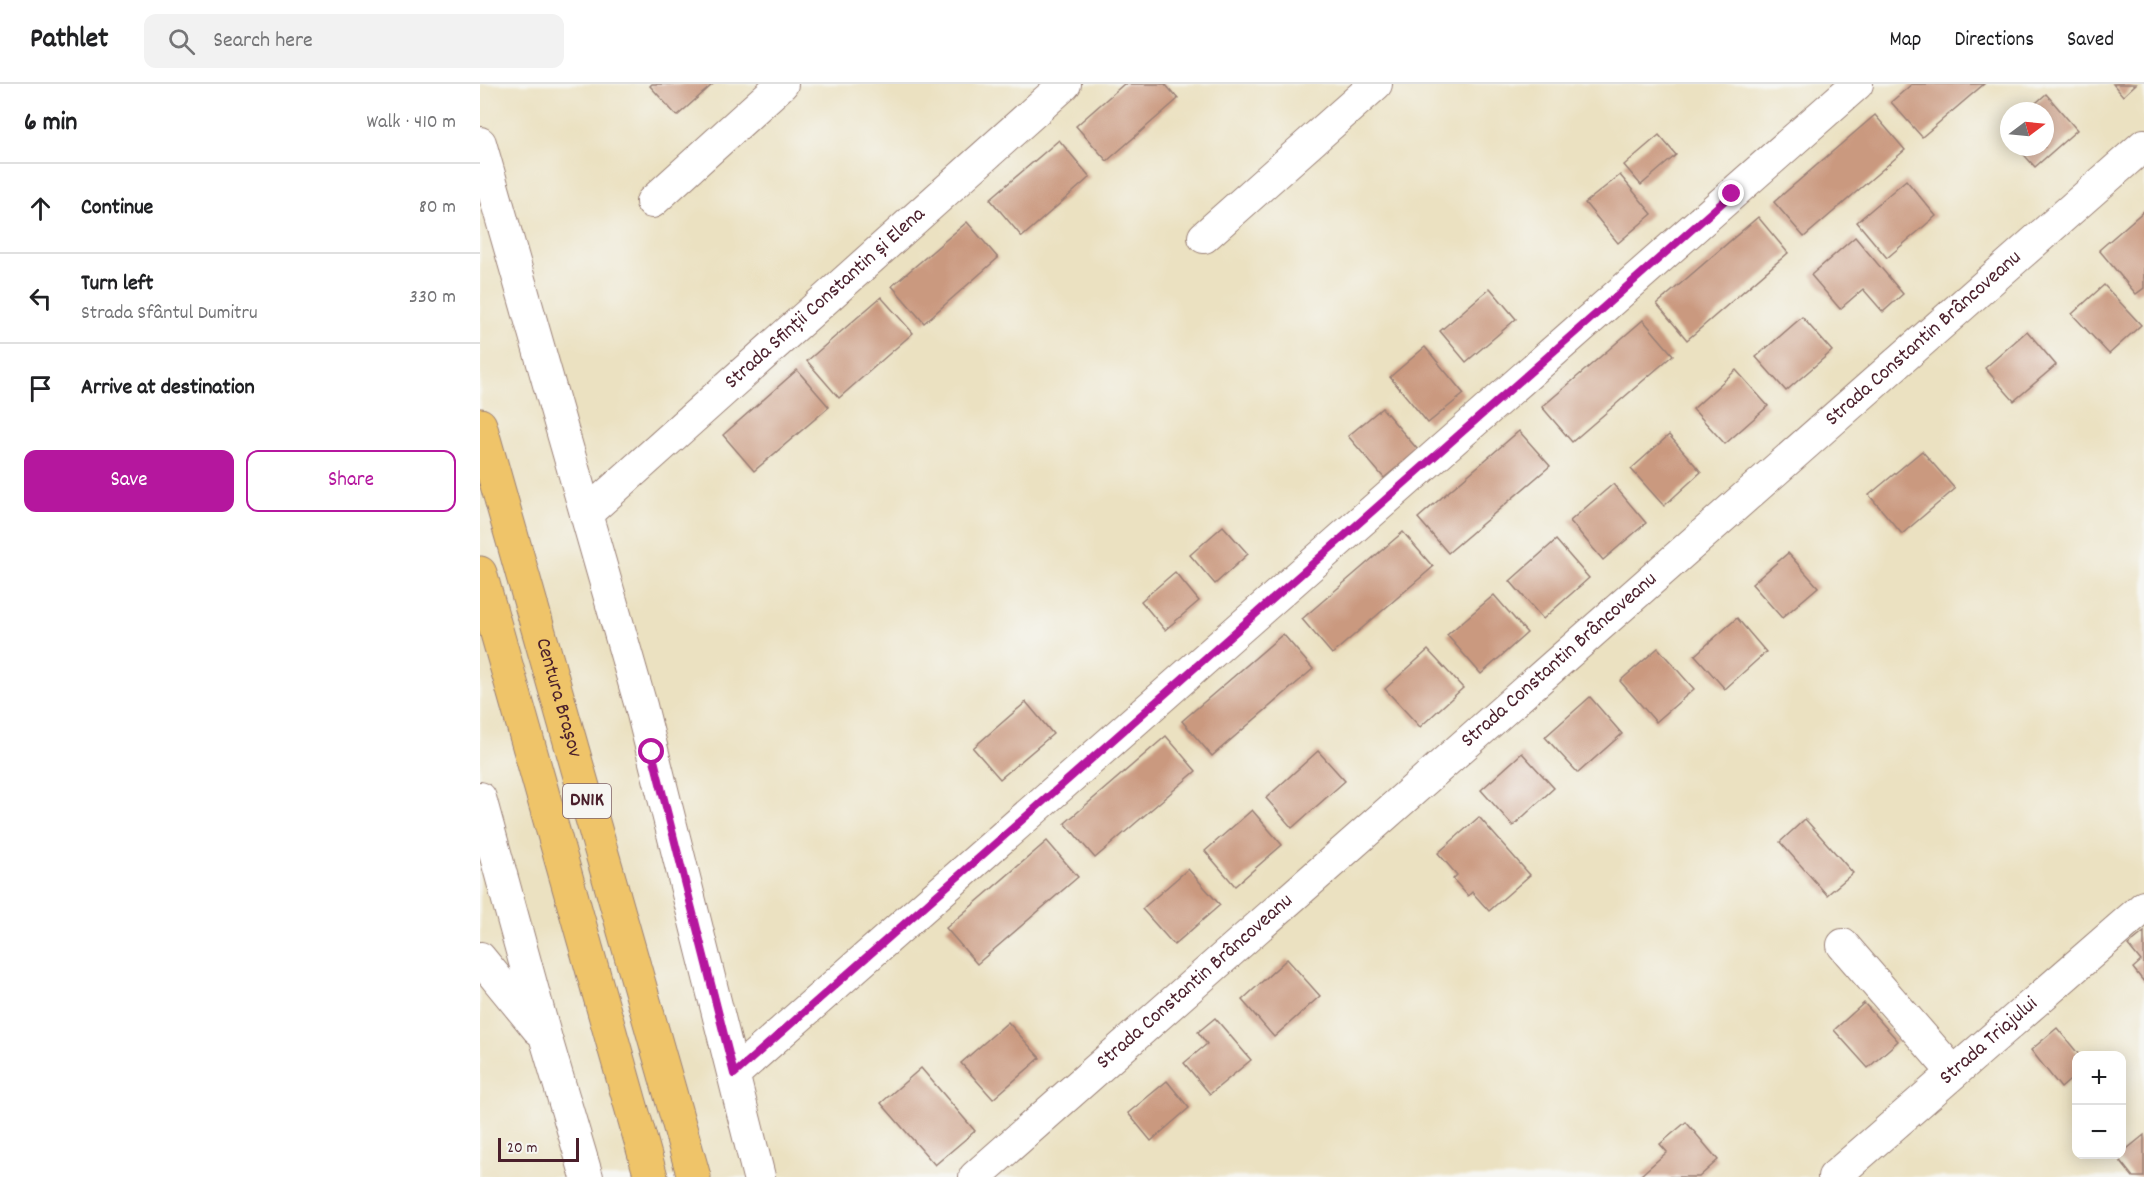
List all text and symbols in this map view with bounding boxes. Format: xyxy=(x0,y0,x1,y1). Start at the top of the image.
search box xyxy=(144,14,564,68)
text: Pathlet xyxy=(30,21,108,61)
icon: search xyxy=(165,25,198,58)
text: Search here xyxy=(213,26,313,57)
text: Map xyxy=(1890,26,1921,56)
text: Directions xyxy=(1954,26,2034,56)
text: Saved xyxy=(2067,26,2114,56)
north arrow xyxy=(2000,102,2054,156)
text: 6 min xyxy=(24,105,77,142)
text: Walk · 410 m xyxy=(367,109,456,137)
route end xyxy=(1718,180,1744,206)
icon: ahead xyxy=(24,192,57,225)
text: Continue xyxy=(81,193,153,224)
text: 80 m xyxy=(419,194,456,222)
street label: Strada Sfinții Constantin și Elena xyxy=(719,200,933,397)
street label: Strada Constantin Brâncoveanu xyxy=(1819,244,2029,434)
text: Turn left xyxy=(81,269,153,300)
icon: left xyxy=(24,282,57,315)
text: 330 m xyxy=(409,284,456,312)
text: Strada Sfântul Dumitru xyxy=(81,300,258,328)
icon: arrive xyxy=(24,372,57,405)
text: Arrive at destination xyxy=(81,373,255,404)
button: Save xyxy=(24,450,234,512)
button: Share xyxy=(246,450,456,512)
street label: Strada Constantin Brâncoveanu xyxy=(1455,566,1665,756)
street label: Centura Brașov xyxy=(526,635,589,762)
route start xyxy=(638,738,664,764)
road number: DN1K xyxy=(563,784,611,818)
street label: Strada Constantin Brâncoveanu xyxy=(1091,887,1300,1077)
street label: Strada Triajului xyxy=(1934,990,2045,1093)
map controls xyxy=(2072,1051,2126,1159)
button: + xyxy=(2072,1051,2126,1105)
button: − xyxy=(2072,1105,2126,1159)
scale bar xyxy=(498,1135,579,1162)
text: 20 m xyxy=(507,1137,537,1160)

